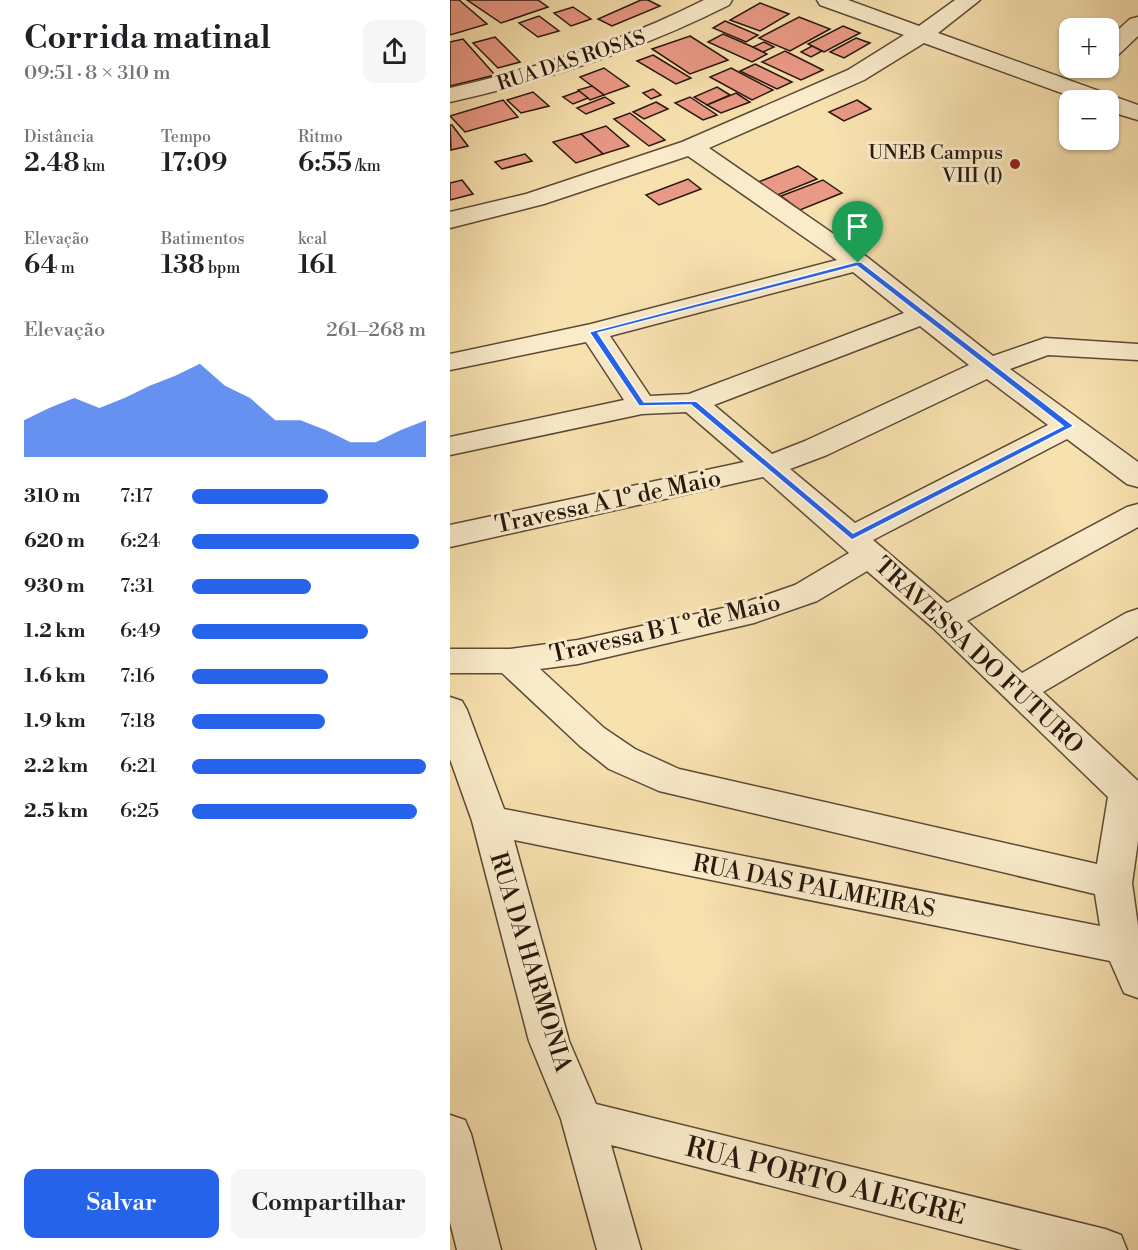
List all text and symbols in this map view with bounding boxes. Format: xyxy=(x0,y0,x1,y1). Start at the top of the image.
text: Corrida matinal xyxy=(24,18,271,59)
map controls xyxy=(1059,18,1119,150)
button: + xyxy=(1059,18,1119,78)
button: share xyxy=(363,20,426,83)
street label: RUA DAS ROSAS xyxy=(494,26,649,97)
text: 09:51 · 8 × 310 m xyxy=(24,61,171,86)
button: − xyxy=(1059,90,1119,150)
text: Distância xyxy=(24,127,94,147)
text: Tempo xyxy=(161,127,211,147)
text: Ritmo xyxy=(298,127,343,147)
place label: UNEB Campus VIII (I) xyxy=(868,141,1003,189)
text: 2.48 xyxy=(24,147,80,179)
text: 17:09 xyxy=(161,147,228,179)
text: 6:55 xyxy=(298,147,352,179)
text: km xyxy=(80,156,105,176)
text: /km xyxy=(352,156,381,176)
marker: UNEB Campus VIII (I) xyxy=(1008,157,1022,171)
pin xyxy=(832,201,883,263)
icon: arrive xyxy=(841,210,874,243)
text: Elevação xyxy=(24,229,89,249)
text: Batimentos xyxy=(161,229,244,249)
text: kcal xyxy=(298,229,327,249)
text: 64 xyxy=(24,249,57,281)
text: 138 xyxy=(161,249,205,281)
text: 161 xyxy=(298,249,337,281)
text: m xyxy=(57,258,75,278)
text: bpm xyxy=(205,258,240,278)
text: Elevação xyxy=(24,318,105,343)
text: 261–268 m xyxy=(326,318,426,343)
street label: Travessa A 1º de Maio xyxy=(493,463,724,541)
text: 310 m xyxy=(24,484,80,509)
text: 7:17 xyxy=(120,484,153,509)
text: 620 m xyxy=(24,529,85,554)
text: 6:24 xyxy=(120,529,160,554)
street label: TRAVESSA DO FUTURO xyxy=(867,551,1089,761)
text: 930 m xyxy=(24,574,85,599)
text: 7:31 xyxy=(120,574,154,599)
street label: Travessa B 1 º de Maio xyxy=(547,588,783,670)
text: 1.2 km xyxy=(24,619,86,644)
text: 6:49 xyxy=(120,619,161,644)
text: 1.6 km xyxy=(24,664,86,689)
text: 7:16 xyxy=(120,664,155,689)
text: 1.9 km xyxy=(24,709,86,734)
text: 7:18 xyxy=(120,709,155,734)
text: 2.2 km xyxy=(24,754,88,779)
text: 6:21 xyxy=(120,754,157,779)
text: 2.5 km xyxy=(24,799,88,824)
text: 6:25 xyxy=(120,799,159,824)
street label: RUA DA HARMONIA xyxy=(482,849,578,1076)
street label: RUA DAS PALMEIRAS xyxy=(690,849,938,925)
street label: RUA PORTO ALEGRE xyxy=(682,1130,969,1233)
button: Salvar xyxy=(24,1169,219,1238)
button: Compartilhar xyxy=(231,1169,426,1238)

